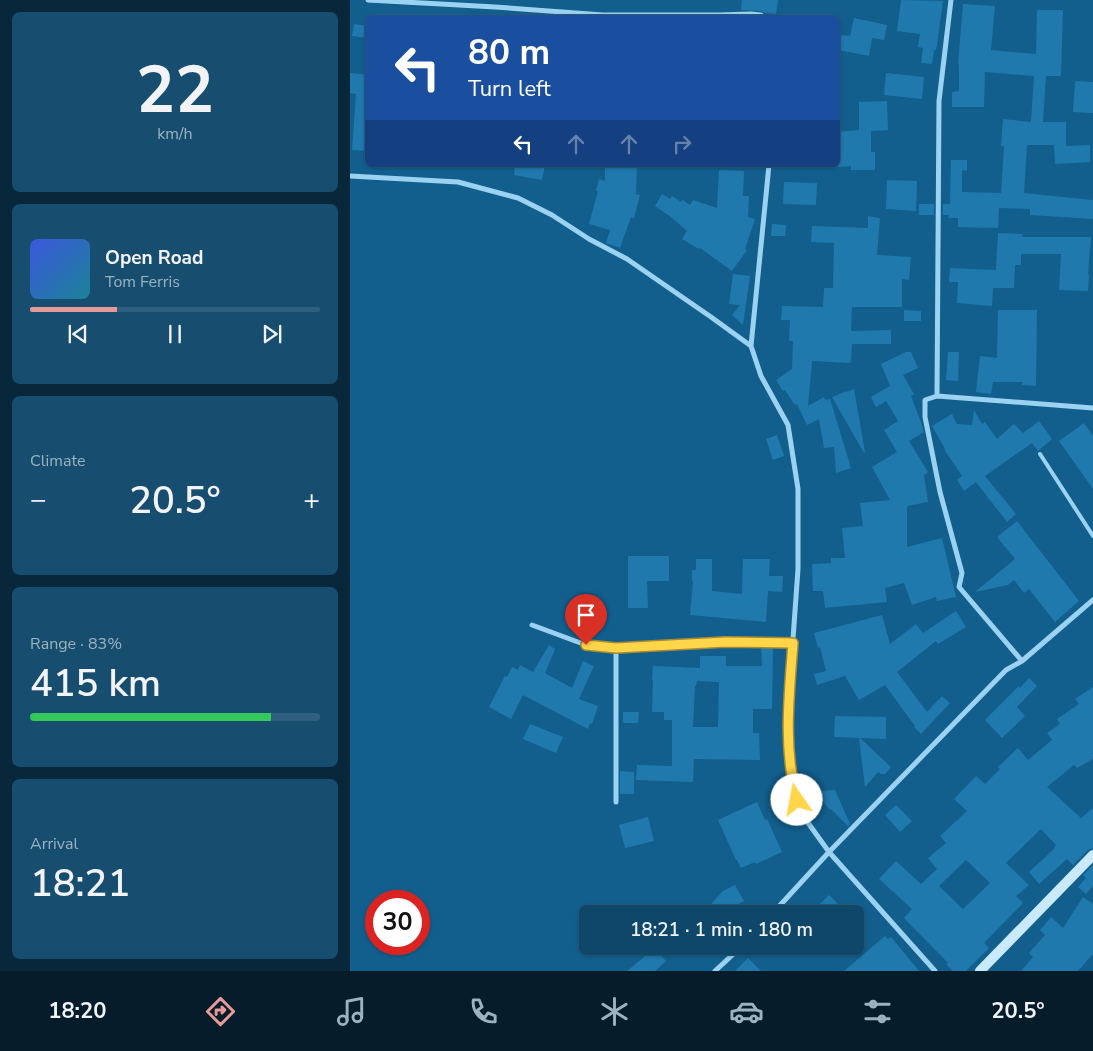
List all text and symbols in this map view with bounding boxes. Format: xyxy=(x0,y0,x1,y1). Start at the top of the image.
text: 80 m xyxy=(468,29,550,76)
icon: left xyxy=(385,35,450,100)
text: 22 xyxy=(136,46,214,135)
text: Turn left xyxy=(468,74,551,104)
text: km/h xyxy=(157,123,193,145)
icon: left xyxy=(509,130,537,158)
icon: ahead xyxy=(562,130,590,158)
icon: ahead xyxy=(615,130,643,158)
icon: right xyxy=(668,130,696,158)
text: Open Road xyxy=(105,245,203,271)
text: Tom Ferris xyxy=(105,271,180,293)
icon: previous xyxy=(64,320,92,348)
icon: pause xyxy=(161,320,189,348)
icon: next xyxy=(258,320,286,348)
text: Climate xyxy=(30,450,85,472)
text: 20.5° xyxy=(129,475,221,526)
text: − xyxy=(30,481,47,519)
text: + xyxy=(303,481,320,519)
pin xyxy=(565,594,607,645)
icon: arrive xyxy=(572,601,600,629)
text: Range · 83% xyxy=(30,633,122,655)
text: 415 km xyxy=(30,658,161,709)
position arrow xyxy=(770,773,822,825)
text: Arrival xyxy=(30,833,78,855)
text: 18:21 xyxy=(30,858,130,909)
speed limit sign: 30 xyxy=(365,890,430,955)
text: 18:21 · 1 min · 180 m xyxy=(630,917,813,943)
icon: directions xyxy=(203,994,238,1029)
icon: music xyxy=(334,994,369,1029)
icon: phone xyxy=(466,994,501,1029)
icon: climate xyxy=(597,994,632,1029)
icon: car xyxy=(729,994,764,1029)
icon: filters xyxy=(860,994,895,1029)
text: 18:20 xyxy=(48,996,106,1026)
text: 20.5° xyxy=(991,996,1045,1026)

